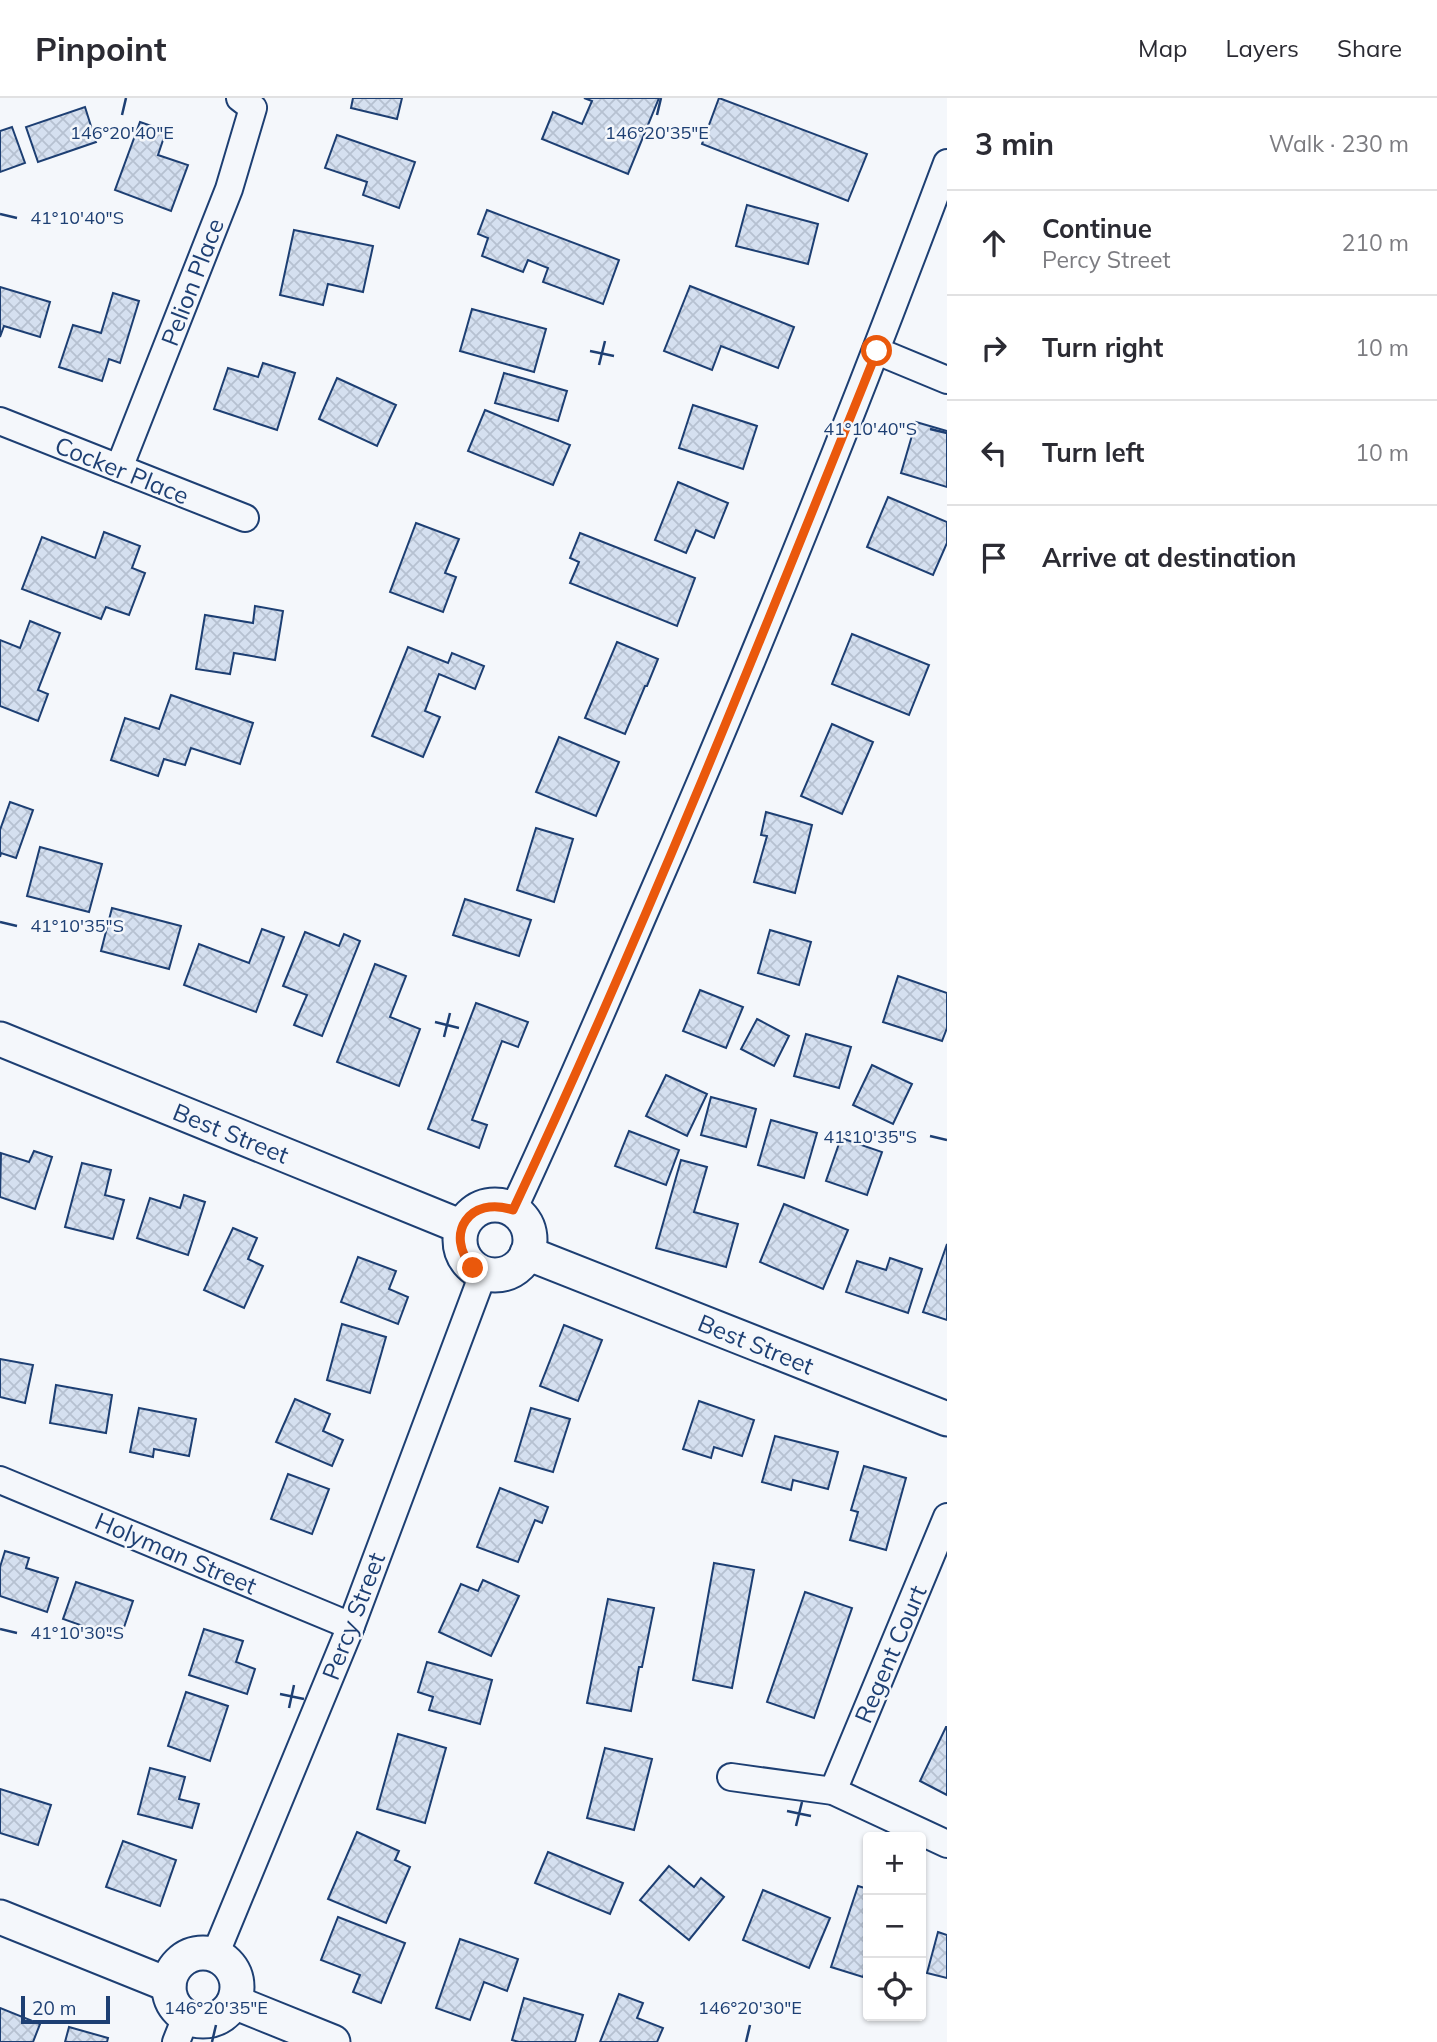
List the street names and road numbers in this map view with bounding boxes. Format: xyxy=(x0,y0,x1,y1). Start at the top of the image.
street label: Pelion Place xyxy=(154,214,230,350)
street label: Cocker Place xyxy=(51,430,193,510)
street label: Best Street xyxy=(169,1096,293,1170)
street label: Best Street xyxy=(694,1307,818,1381)
street label: Holyman Street xyxy=(91,1505,261,1601)
street label: Percy Street xyxy=(315,1548,391,1684)
street label: Regent Court xyxy=(848,1581,932,1727)

